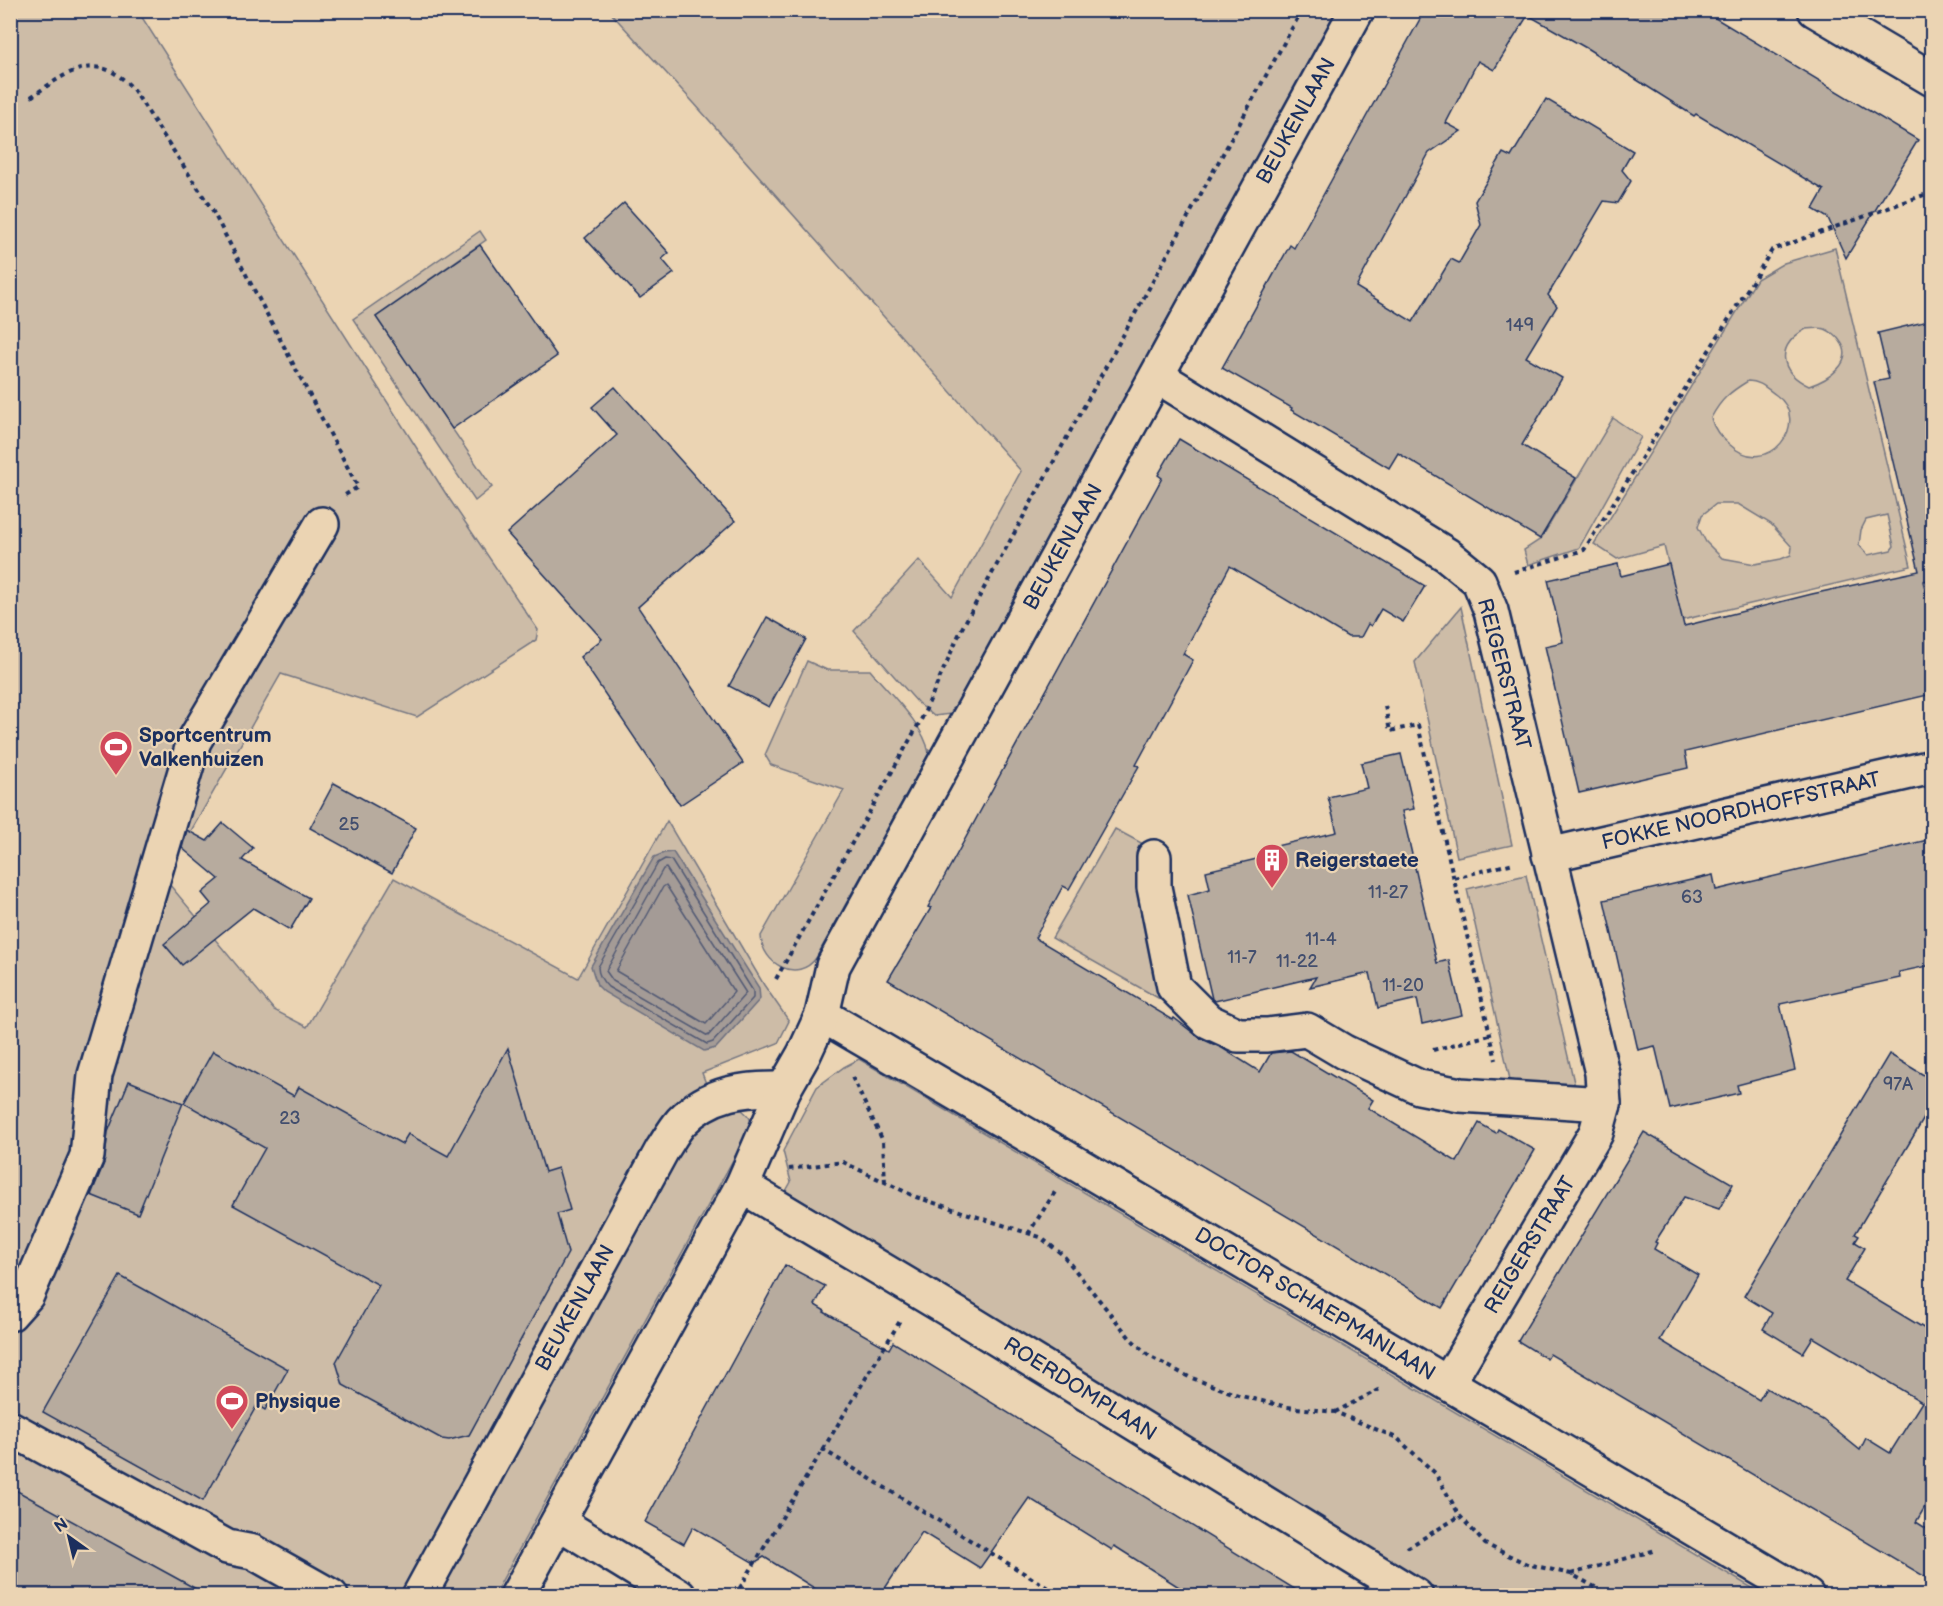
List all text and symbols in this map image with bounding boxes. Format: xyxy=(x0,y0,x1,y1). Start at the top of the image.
street label: BEUKENLAAN xyxy=(1251,54,1341,188)
house number: 149 xyxy=(1506,315,1534,336)
street label: BEUKENLAAN xyxy=(1018,480,1108,614)
street label: REIGERSTRAAT xyxy=(1472,596,1536,753)
place label: Sportcentrum Valkenhuizen xyxy=(139,723,272,772)
sports icon: Sportcentrum Valkenhuizen xyxy=(98,729,134,776)
street label: FOKKE NOORDHOFFSTRAAT xyxy=(1599,767,1883,855)
house number: 25 xyxy=(339,814,359,835)
building icon: Reigerstaete xyxy=(1254,842,1290,889)
place label: Reigerstaete xyxy=(1295,848,1419,873)
house number: 11-27 xyxy=(1368,882,1408,903)
house number: 63 xyxy=(1681,887,1703,908)
house number: 11-4 xyxy=(1305,929,1337,950)
house number: 11-7 xyxy=(1227,947,1257,968)
house number: 11-22 xyxy=(1276,951,1318,972)
house number: 11-20 xyxy=(1382,975,1424,996)
house number: 97A xyxy=(1883,1074,1913,1095)
house number: 23 xyxy=(279,1108,301,1129)
street label: REIGERSTRAAT xyxy=(1479,1171,1581,1318)
street label: DOCTOR SCHAEPMANLAAN xyxy=(1190,1222,1440,1386)
street label: BEUKENLAAN xyxy=(530,1241,620,1375)
street label: ROERDOMPLAAN xyxy=(999,1332,1161,1446)
sports icon: Physique xyxy=(214,1383,250,1430)
place label: Physique xyxy=(255,1389,341,1414)
north arrow xyxy=(39,1507,99,1567)
text: N xyxy=(51,1515,72,1537)

